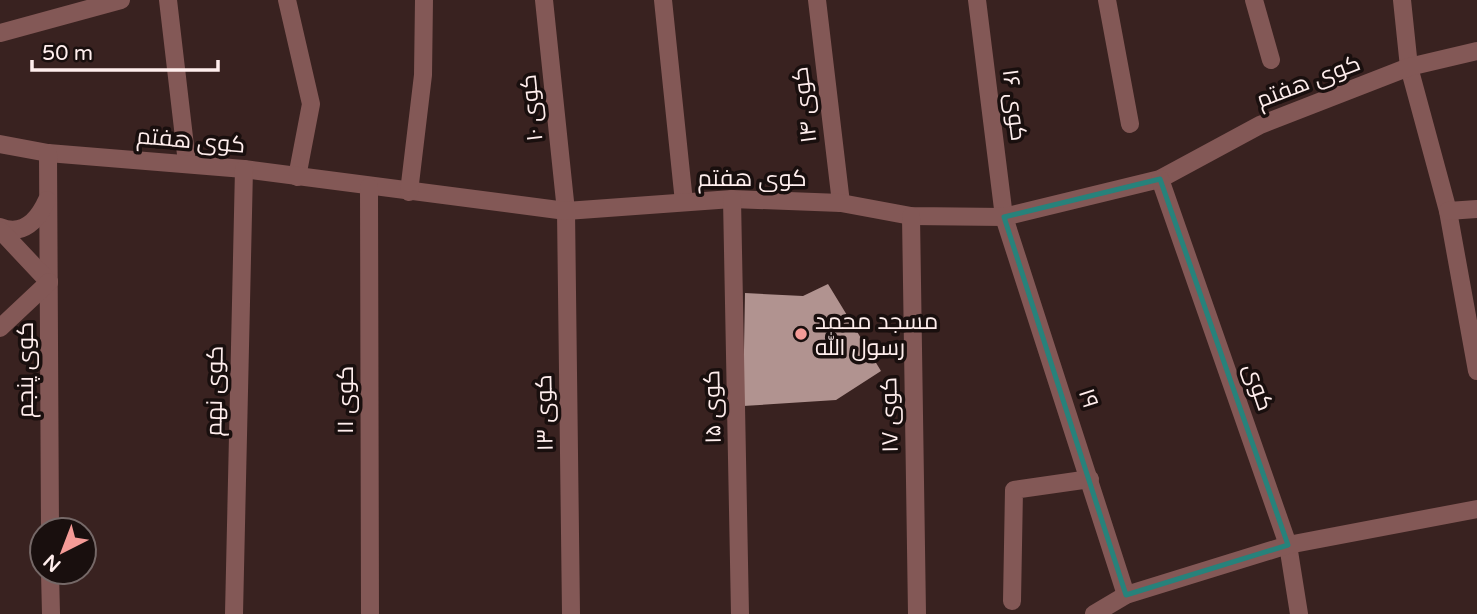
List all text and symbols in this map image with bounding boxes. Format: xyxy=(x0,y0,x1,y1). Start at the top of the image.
scale bar xyxy=(32,28,217,72)
text: 50 m xyxy=(42,41,93,66)
street label: کوی هفتم xyxy=(1252,49,1365,116)
street label: کوی ۱۴ xyxy=(786,65,824,145)
street label: کوی ۱۶ xyxy=(996,67,1032,143)
street label: کوی ۱۰ xyxy=(515,73,549,143)
street label: کوی هفتم xyxy=(135,122,247,161)
street label: کوی هفتم xyxy=(697,165,807,194)
place label: مسجد محمد رسول الله xyxy=(815,308,938,362)
street label: کوی پنجم xyxy=(12,322,41,418)
marker: مسجد محمد رسول الله xyxy=(793,326,809,342)
street label: کوی نهم xyxy=(200,345,231,437)
street label: کوی xyxy=(1237,360,1279,415)
street label: کوی ۱۱ xyxy=(332,366,360,434)
street label: کوی ۱۵ xyxy=(698,370,728,444)
street label: کوی ۱۳ xyxy=(530,374,560,452)
street label: کوی ۱۷ xyxy=(875,377,905,453)
street label: ۱۹ xyxy=(1072,385,1104,412)
north arrow xyxy=(28,516,98,586)
text: N xyxy=(39,550,65,576)

